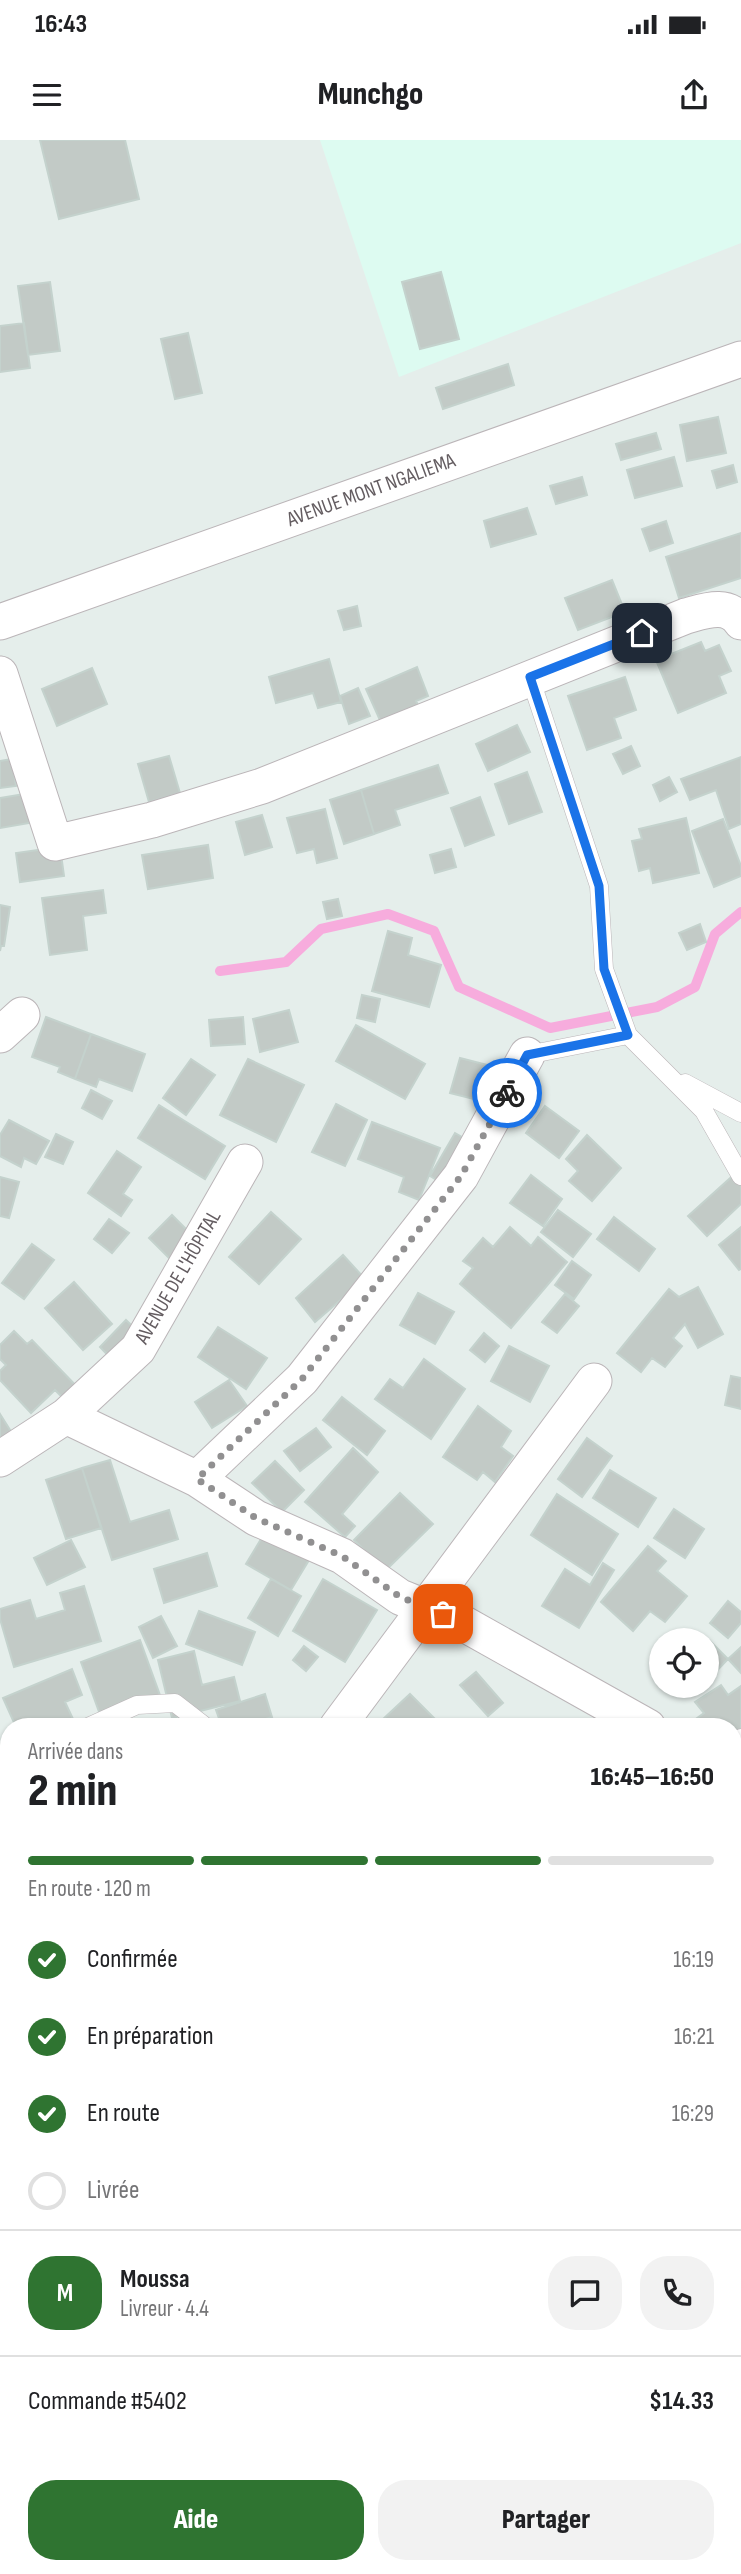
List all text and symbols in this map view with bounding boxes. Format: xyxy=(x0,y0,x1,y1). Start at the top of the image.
text: 16:43 xyxy=(35,9,87,40)
text: Munchgo xyxy=(318,75,423,114)
icon: menu xyxy=(28,76,66,114)
icon: share xyxy=(675,76,713,114)
street label: AVENUE MONT NGALIEMA xyxy=(282,448,460,532)
pin xyxy=(612,603,672,663)
icon: home xyxy=(623,614,661,652)
courier xyxy=(472,1058,542,1128)
icon: bike xyxy=(488,1074,526,1112)
street label: AVENUE DE L'HÔPITAL xyxy=(129,1205,227,1349)
pin xyxy=(413,1584,473,1644)
icon: bag xyxy=(424,1595,462,1633)
map controls xyxy=(649,1628,719,1698)
button: locate xyxy=(649,1628,719,1698)
text: Arrivée dans xyxy=(28,1738,123,1766)
text: 16:45–16:50 xyxy=(591,1762,714,1793)
text: 2 min xyxy=(28,1764,117,1819)
text: En route · 120 m xyxy=(28,1875,151,1903)
icon: check xyxy=(28,1941,66,1979)
text: Confirmée xyxy=(87,1944,178,1975)
text: 16:19 xyxy=(673,1946,714,1974)
icon: check xyxy=(28,2018,66,2056)
text: En préparation xyxy=(87,2021,214,2052)
text: 16:21 xyxy=(674,2023,714,2051)
icon: check xyxy=(28,2095,66,2133)
text: En route xyxy=(87,2098,160,2129)
text: 16:29 xyxy=(672,2100,714,2128)
text: Livrée xyxy=(87,2175,139,2206)
button: chat xyxy=(548,2256,622,2330)
button: phone xyxy=(640,2256,714,2330)
text: Moussa xyxy=(120,2264,190,2295)
text: M xyxy=(57,2278,73,2309)
text: Livreur · 4.4 xyxy=(120,2295,209,2323)
text: Commande #5402 xyxy=(28,2386,187,2417)
text: $14.33 xyxy=(649,2386,714,2417)
button: Aide xyxy=(28,2480,364,2560)
button: Partager xyxy=(378,2480,714,2560)

